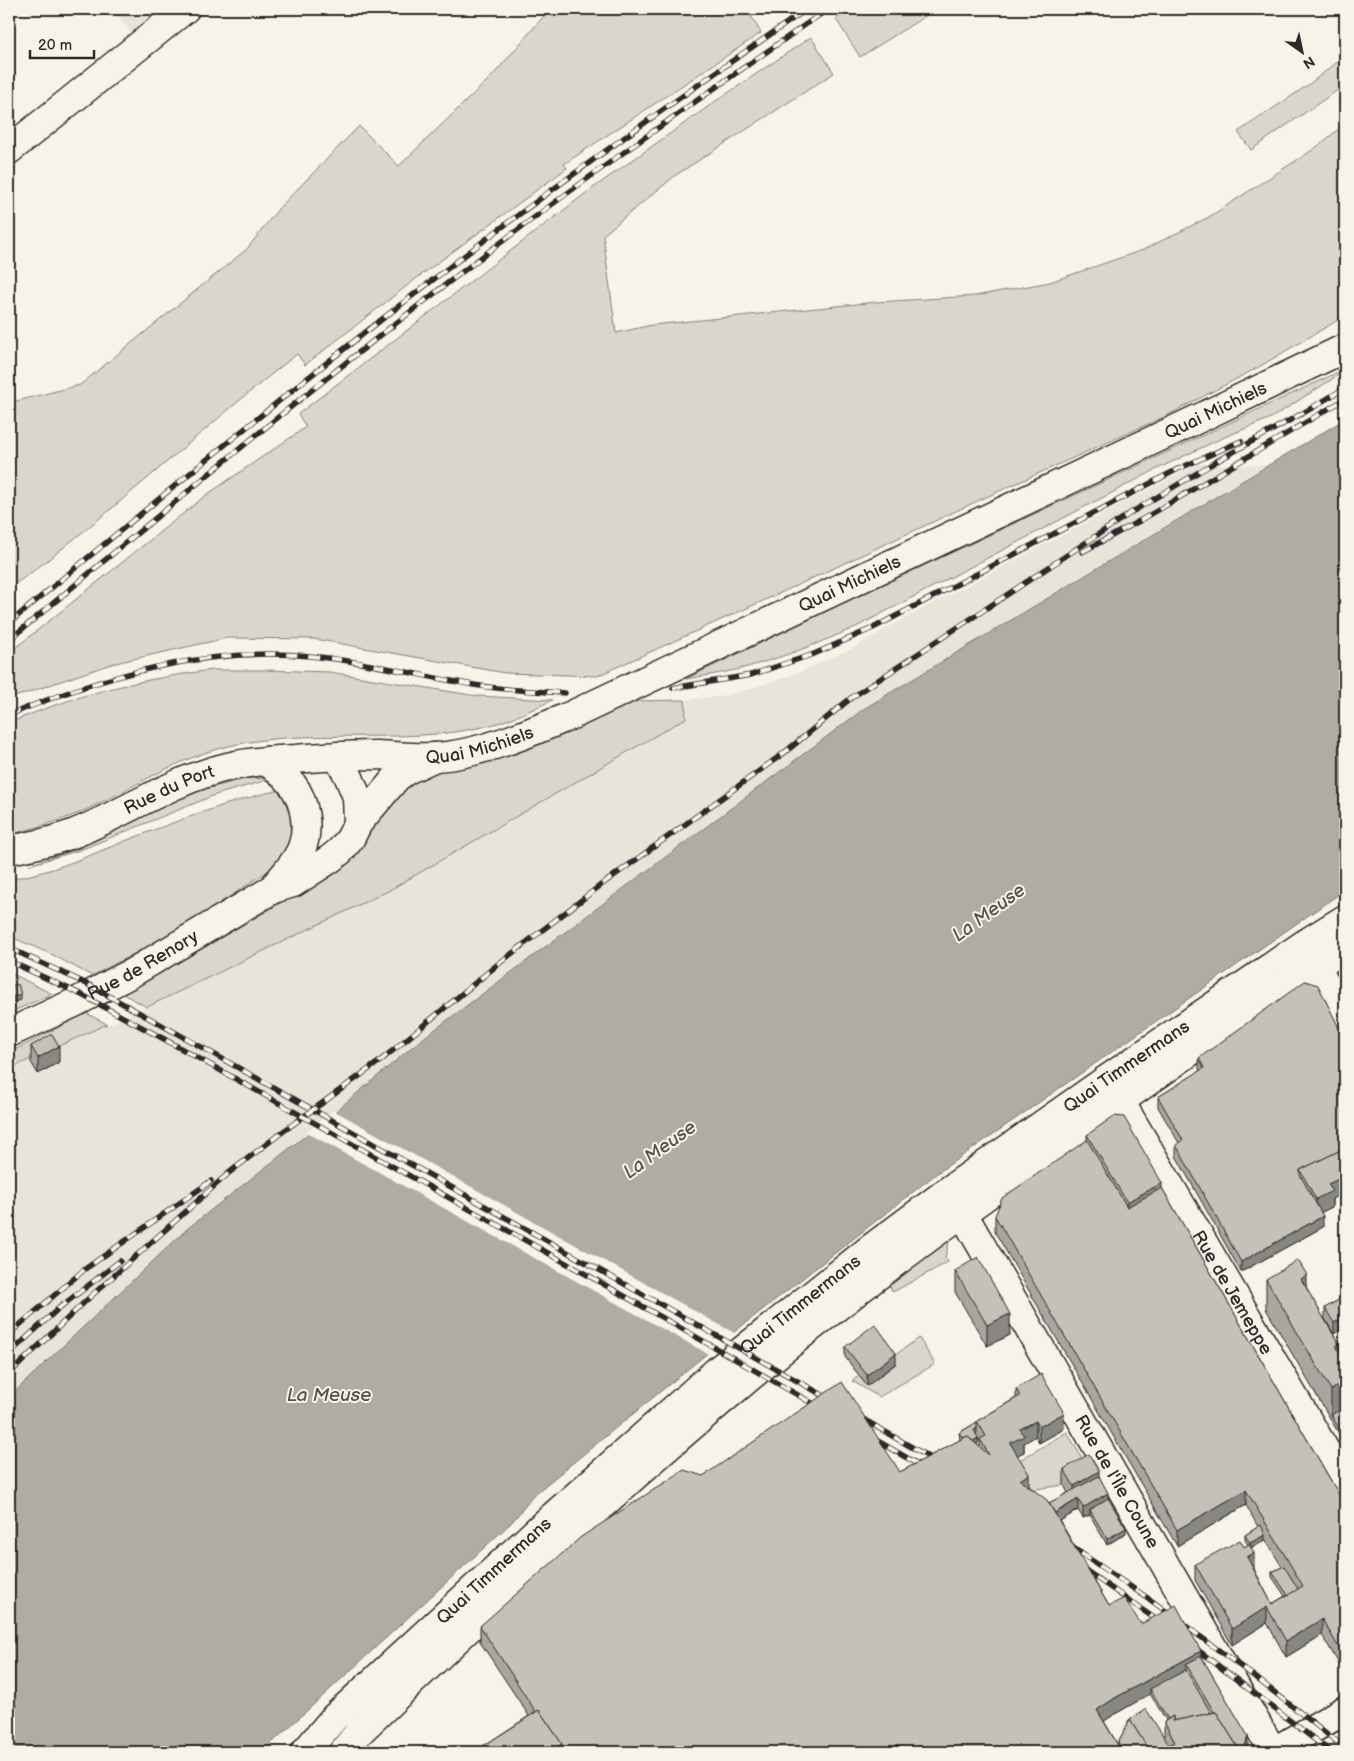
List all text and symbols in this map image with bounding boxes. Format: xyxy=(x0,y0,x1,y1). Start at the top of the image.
scale bar xyxy=(30,28,94,60)
north arrow xyxy=(1276,28,1326,78)
text: 20 m xyxy=(38,36,72,55)
text: N xyxy=(1300,52,1318,72)
street label: Quai Michiels xyxy=(1161,377,1270,444)
street label: Quai Michiels xyxy=(795,551,904,617)
street label: Quai Michiels xyxy=(425,721,536,768)
street label: Rue du Port xyxy=(120,760,217,819)
water label: La Meuse xyxy=(948,879,1030,947)
street label: Rue de Renory xyxy=(84,925,202,1005)
street label: Quai Timmermans xyxy=(1059,1016,1193,1117)
water label: La Meuse xyxy=(619,1116,701,1184)
street label: Rue de Jemeppe xyxy=(1188,1227,1277,1358)
street label: Quai Timmermans xyxy=(736,1250,865,1359)
water label: La Meuse xyxy=(287,1384,371,1407)
street label: Rue de l'Île Coune xyxy=(1070,1411,1164,1552)
street label: Quai Timmermans xyxy=(432,1513,555,1629)

